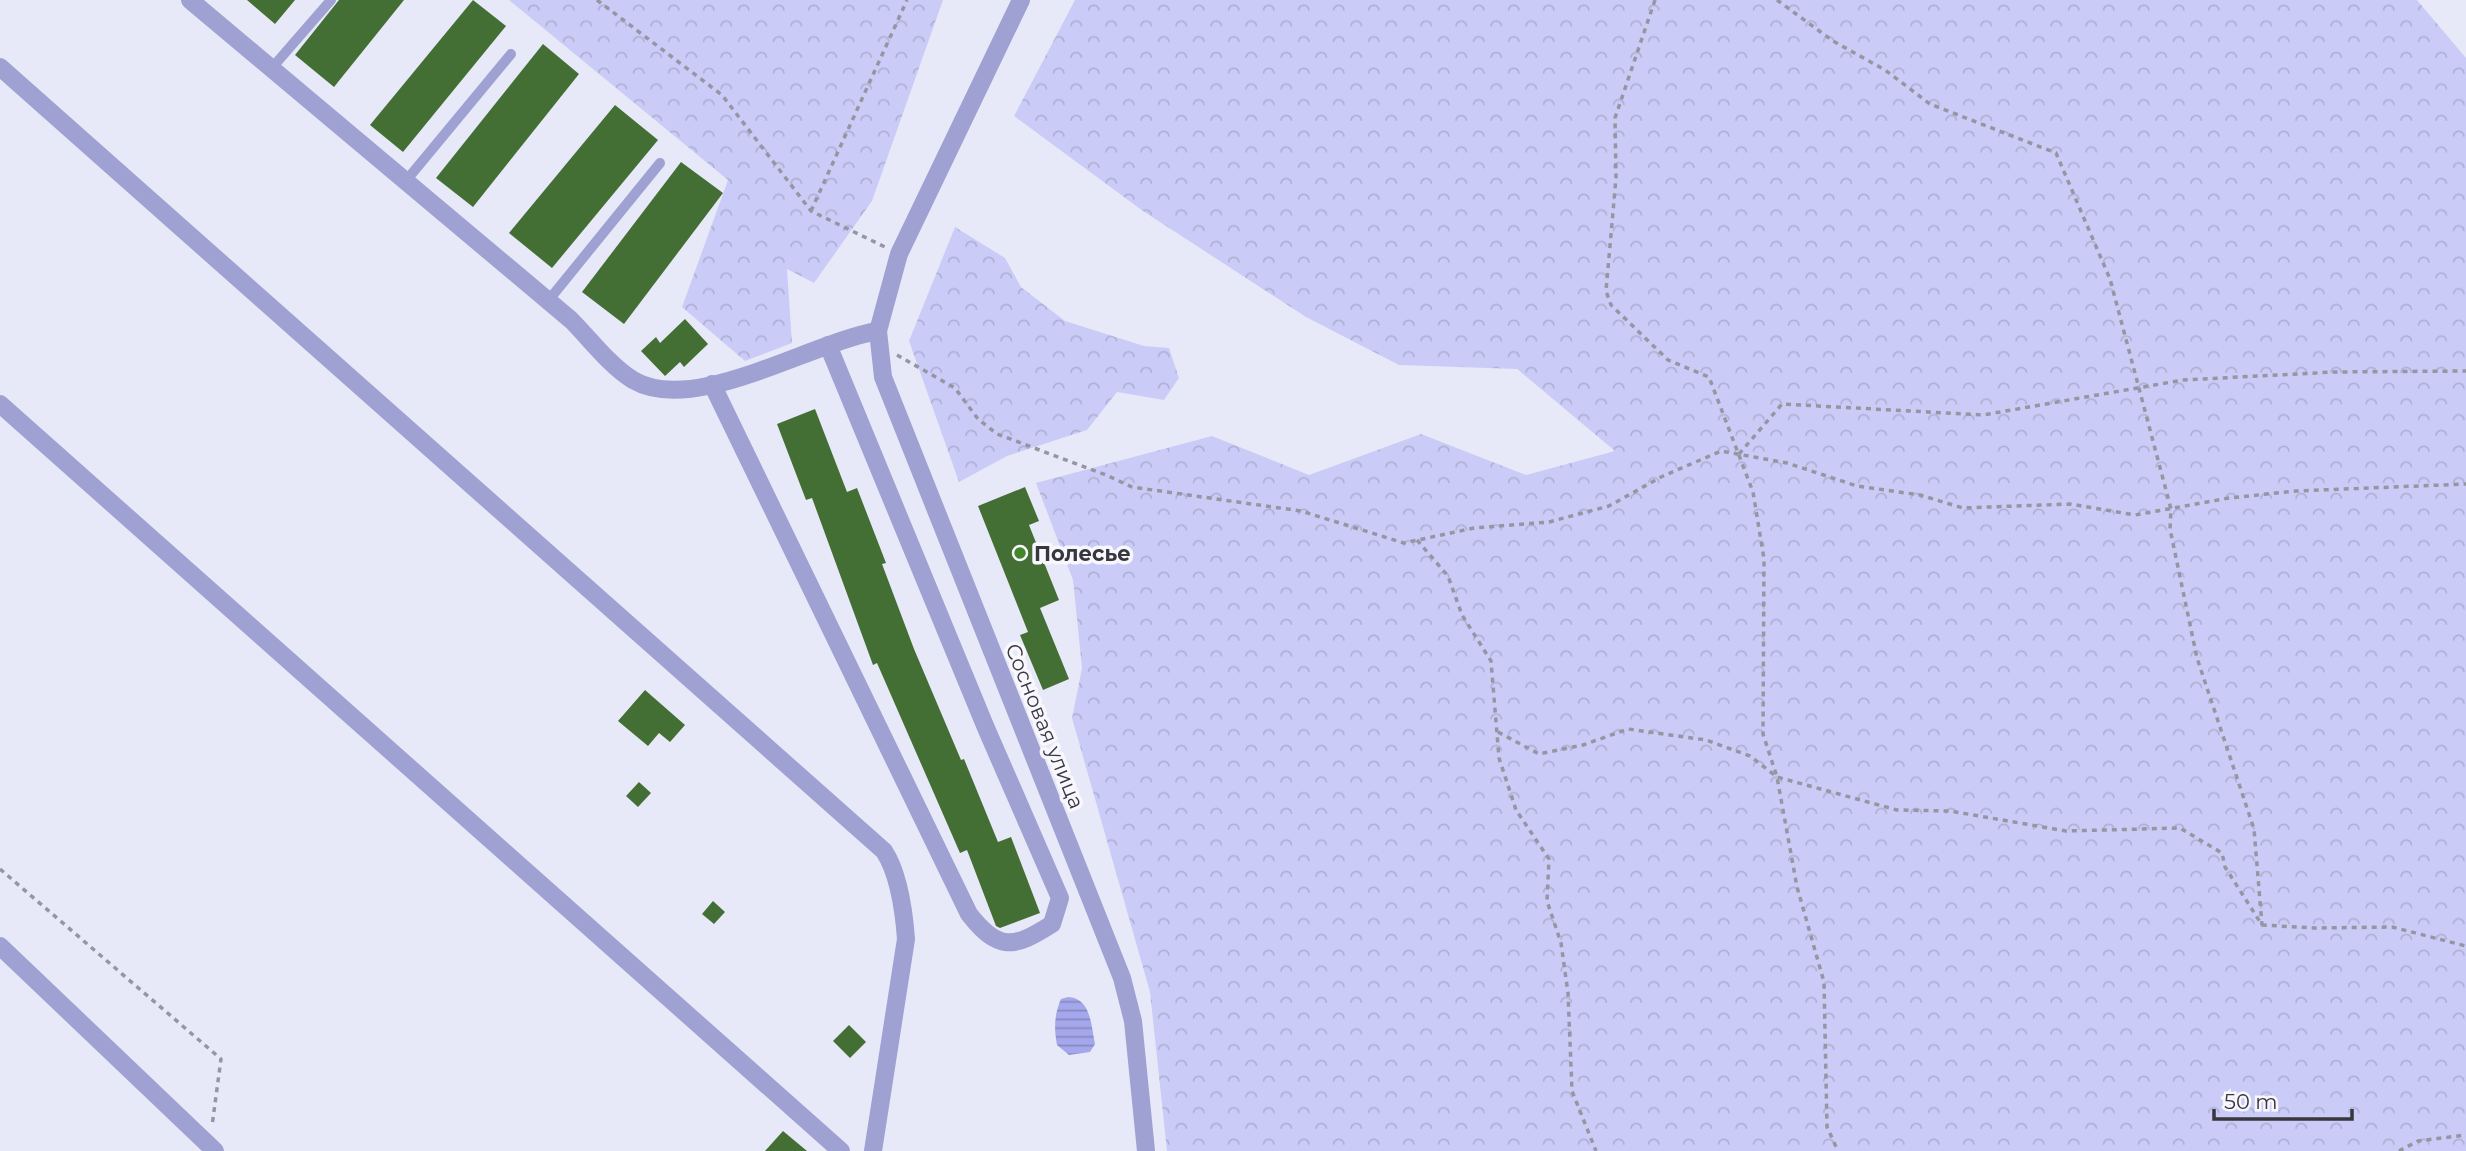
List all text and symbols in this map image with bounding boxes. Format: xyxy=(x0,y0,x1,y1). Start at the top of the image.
place label: Полесье xyxy=(1034,541,1131,566)
marker: Полесье xyxy=(1012,545,1028,561)
street label: Сосновая улица xyxy=(1000,640,1090,812)
scale bar xyxy=(2214,1078,2352,1122)
text: 50 m xyxy=(2224,1089,2278,1114)

